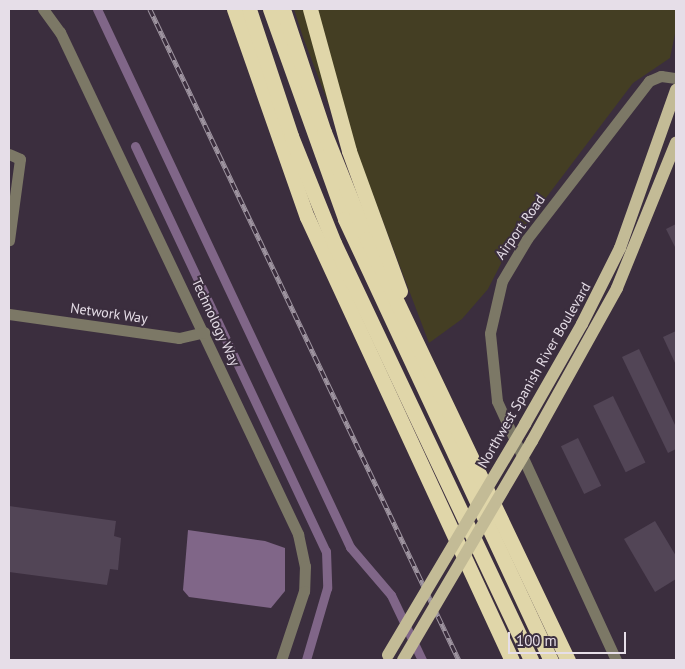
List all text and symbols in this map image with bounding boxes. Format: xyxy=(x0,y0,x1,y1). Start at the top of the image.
street label: Airport Road xyxy=(492,191,548,263)
street label: Technology Way xyxy=(188,275,244,369)
street label: Northwest Spanish River Boulevard xyxy=(474,279,594,471)
street label: Network Way xyxy=(69,299,149,327)
scale bar xyxy=(510,622,628,654)
text: 100 m xyxy=(516,631,557,650)

